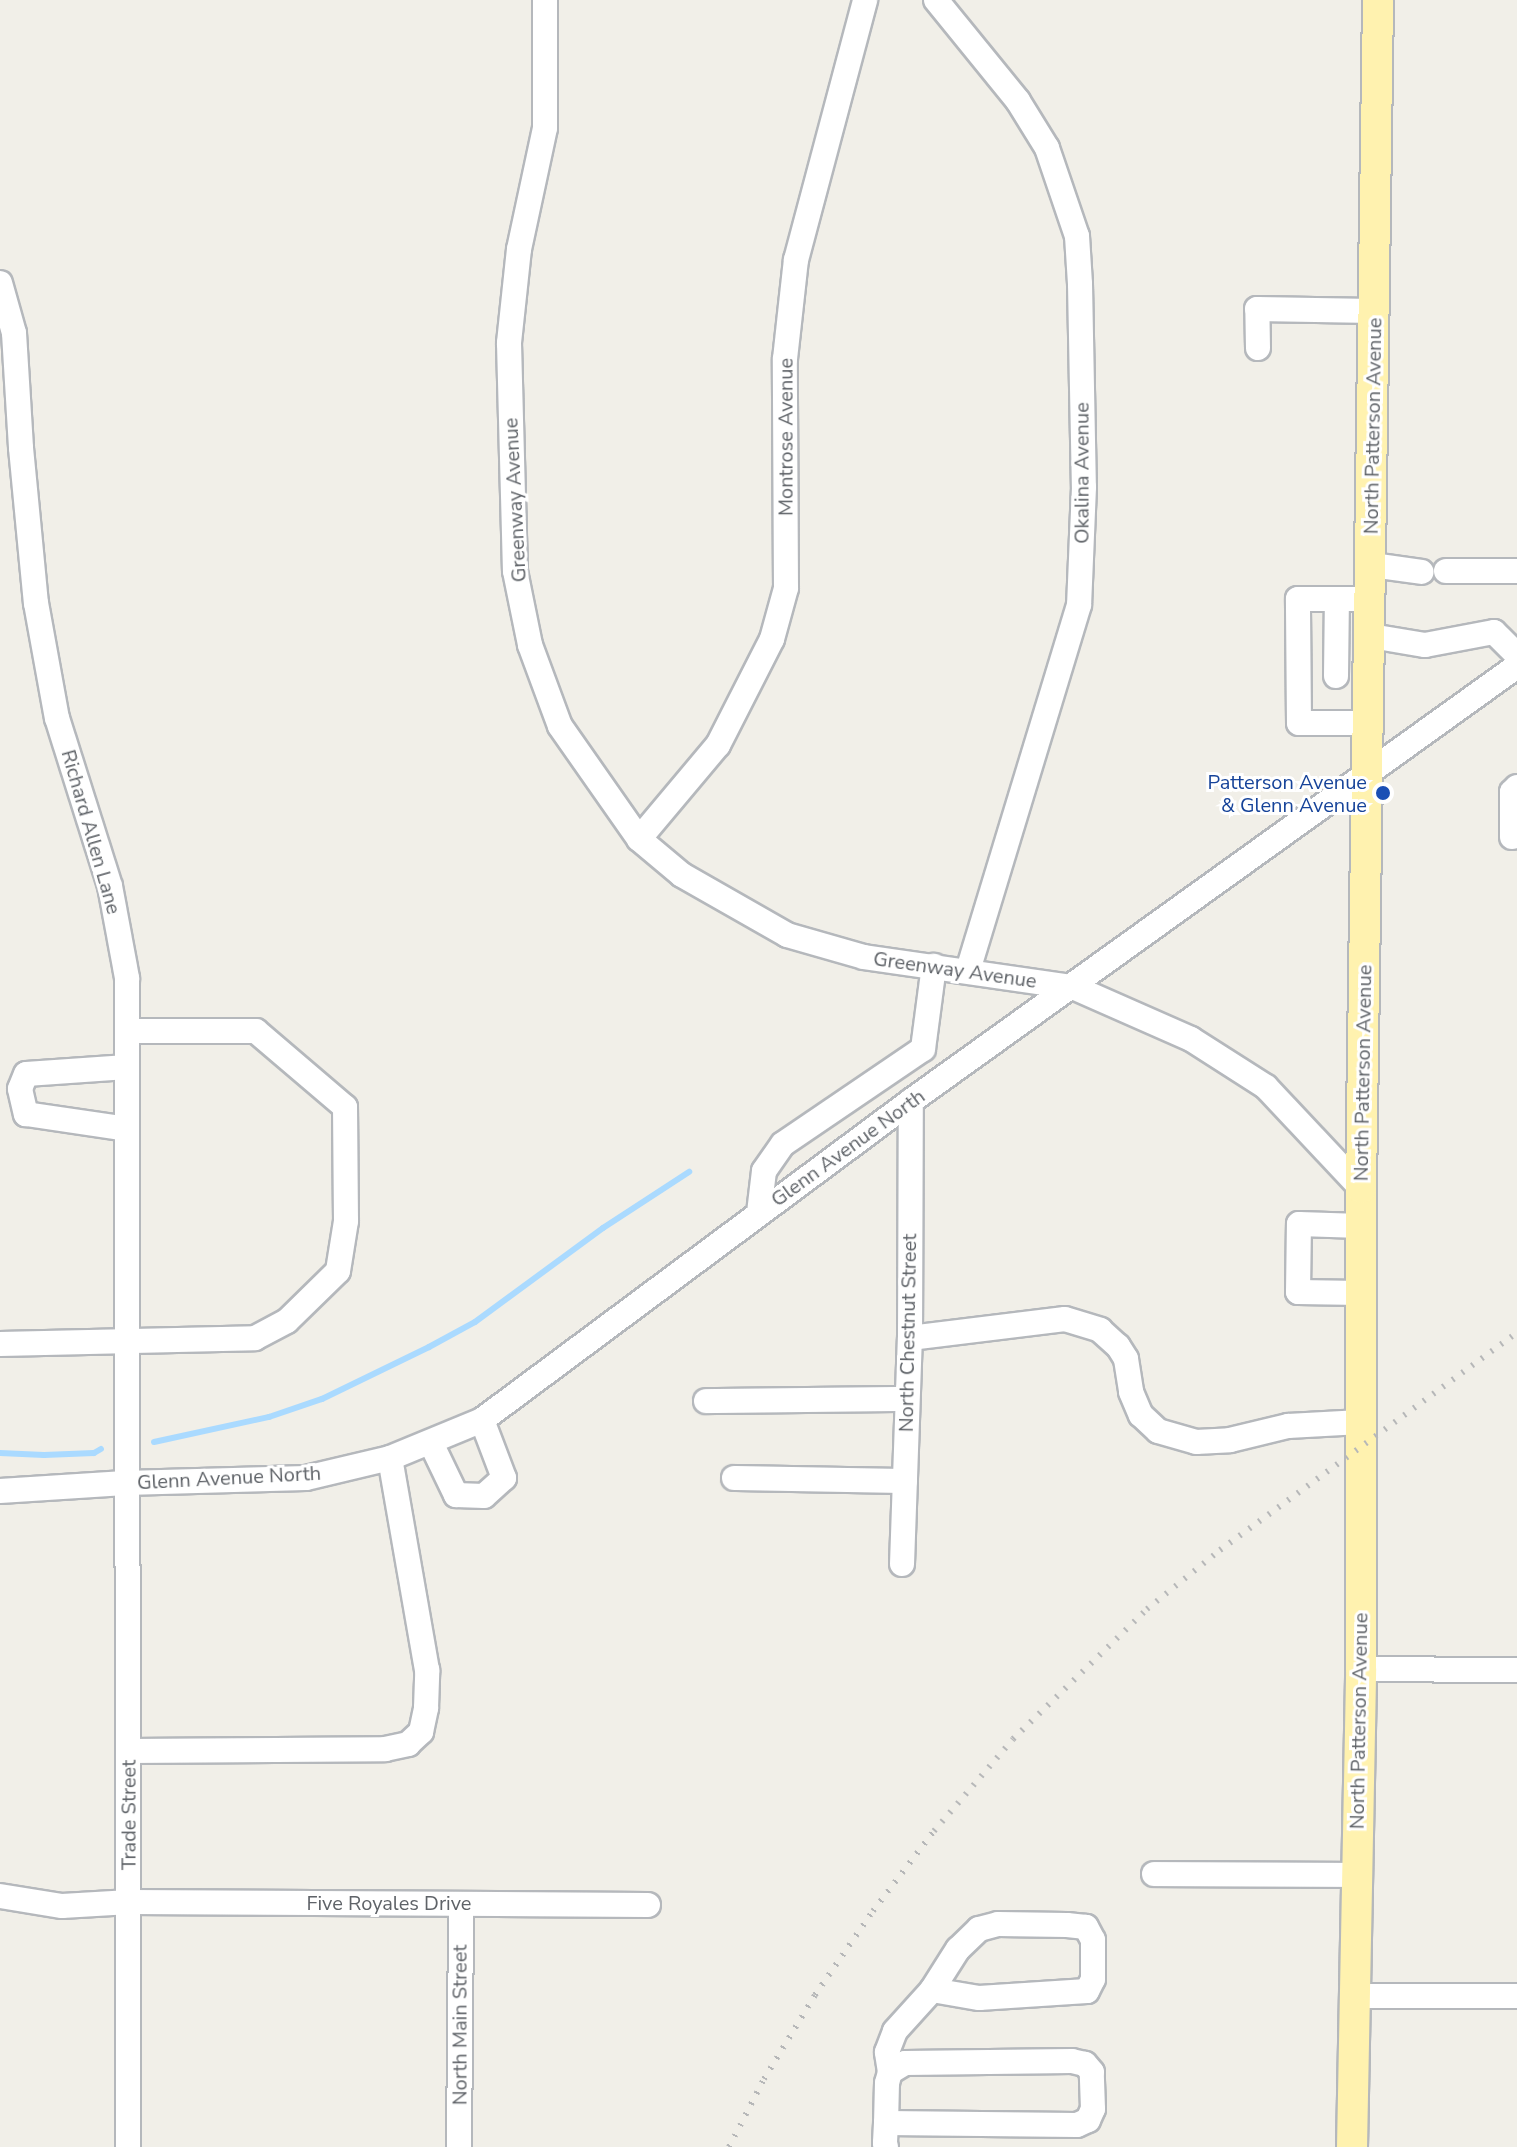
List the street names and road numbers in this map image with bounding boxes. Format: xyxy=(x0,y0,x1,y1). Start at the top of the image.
street label: North Patterson Avenue xyxy=(1359,318,1387,534)
street label: Montrose Avenue xyxy=(774,358,798,516)
street label: Okalina Avenue xyxy=(1070,402,1094,544)
street label: Greenway Avenue xyxy=(499,417,531,583)
street label: Richard Allen Lane xyxy=(56,747,126,917)
street label: Greenway Avenue xyxy=(872,947,1038,993)
street label: North Patterson Avenue xyxy=(1349,965,1377,1181)
street label: Glenn Avenue North xyxy=(767,1084,929,1212)
street label: North Chestnut Street xyxy=(894,1234,922,1432)
street label: Glenn Avenue North xyxy=(136,1461,322,1495)
street label: North Patterson Avenue xyxy=(1345,1613,1373,1829)
street label: Trade Street xyxy=(117,1760,141,1870)
street label: Five Royales Drive xyxy=(307,1891,471,1915)
street label: North Main Street xyxy=(448,1945,472,2105)

